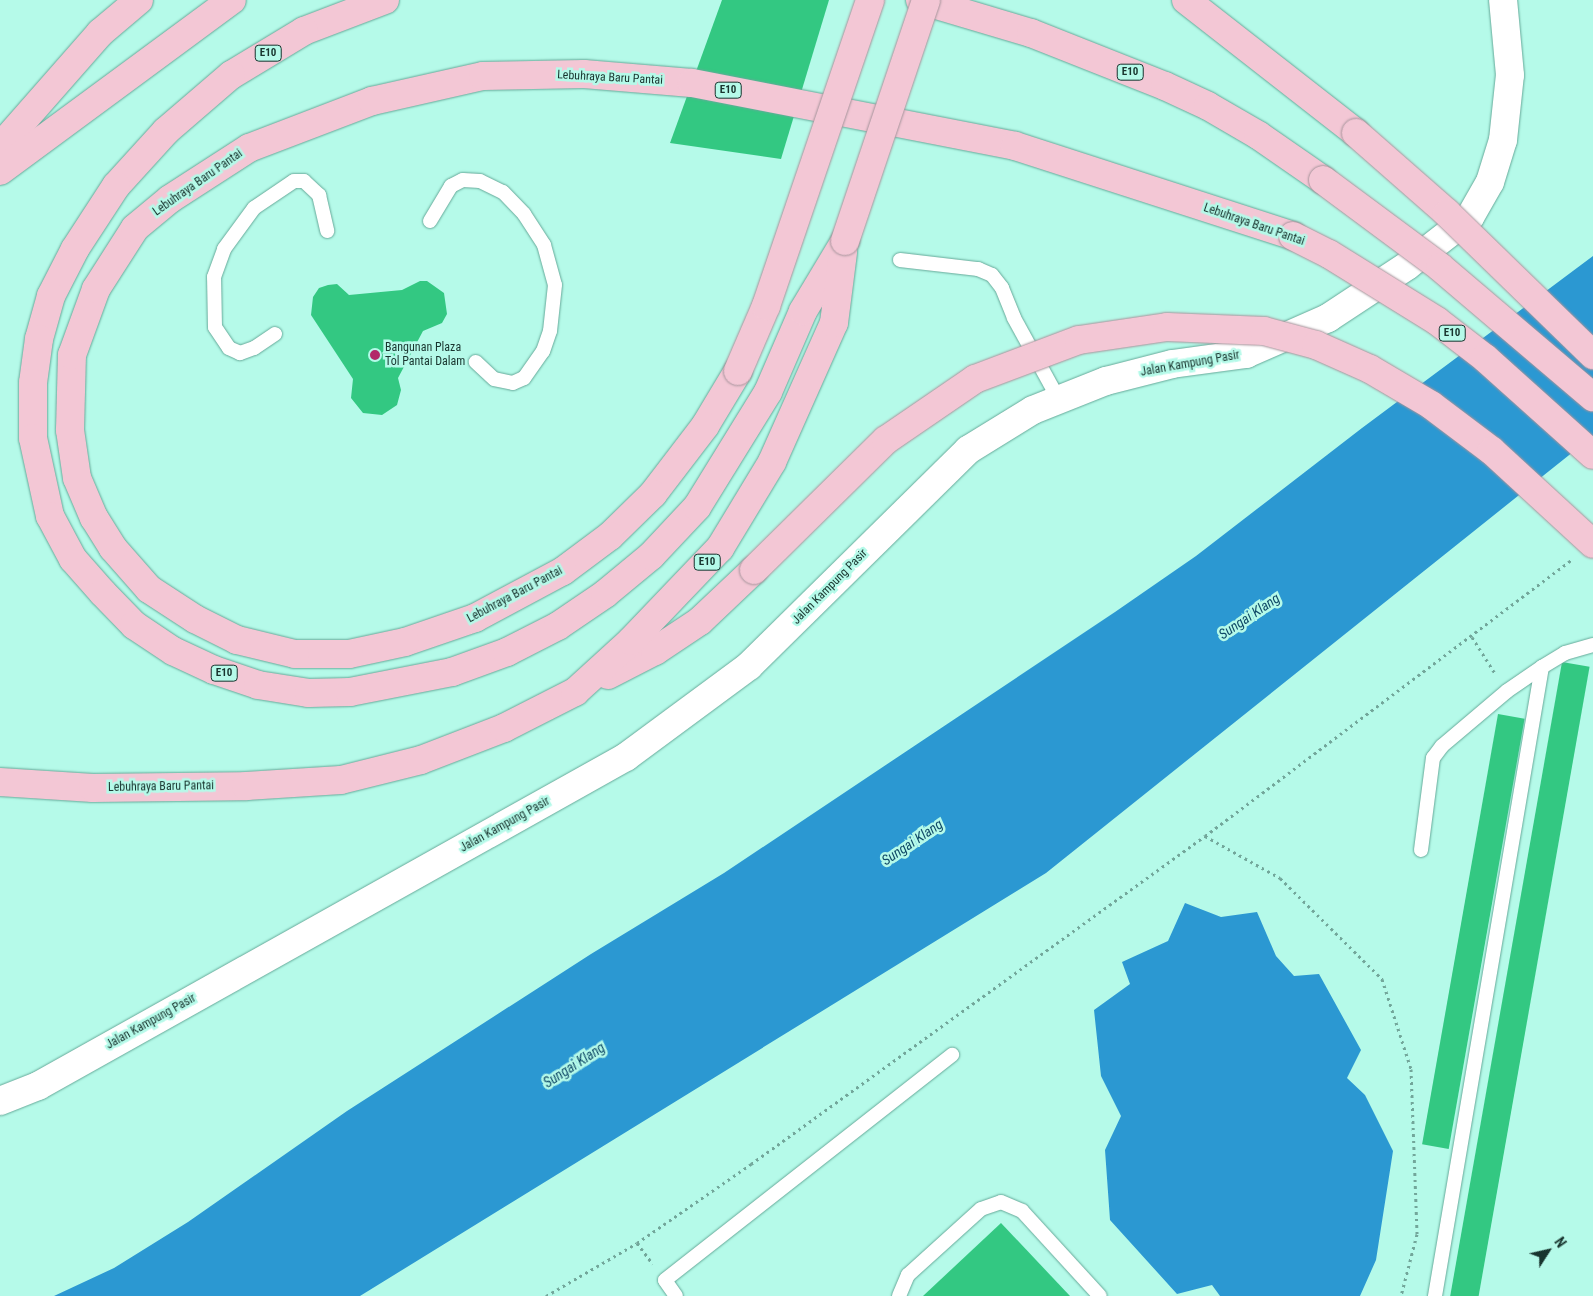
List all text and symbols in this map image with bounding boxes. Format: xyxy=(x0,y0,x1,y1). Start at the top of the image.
road number: E10 xyxy=(254,44,282,62)
road number: E10 xyxy=(1116,64,1144,80)
street label: Lebuhraya Baru Pantai xyxy=(557,68,663,88)
road number: E10 xyxy=(714,82,742,98)
street label: Lebuhraya Baru Pantai xyxy=(150,147,246,219)
street label: Lebuhraya Baru Pantai xyxy=(1202,201,1306,249)
road number: E10 xyxy=(1438,324,1466,342)
place label: Bangunan Plaza Tol Pantai Dalam xyxy=(385,341,465,369)
street label: Jalan Kampung Pasir xyxy=(1139,348,1241,380)
marker: Bangunan Plaza Tol Pantai Dalam xyxy=(369,349,381,361)
street label: Jalan Kampung Pasir xyxy=(789,546,871,628)
road number: E10 xyxy=(693,554,721,570)
street label: Lebuhraya Baru Pantai xyxy=(465,564,565,626)
water label: Sungai Klang xyxy=(1215,589,1283,643)
road number: E10 xyxy=(210,664,238,681)
street label: Lebuhraya Baru Pantai xyxy=(108,779,214,795)
street label: Jalan Kampung Pasir xyxy=(458,794,552,856)
water label: Sungai Klang xyxy=(878,815,946,869)
street label: Jalan Kampung Pasir xyxy=(104,991,198,1053)
water label: Sungai Klang xyxy=(540,1039,608,1091)
north arrow xyxy=(1523,1226,1573,1276)
text: N xyxy=(1551,1234,1569,1250)

